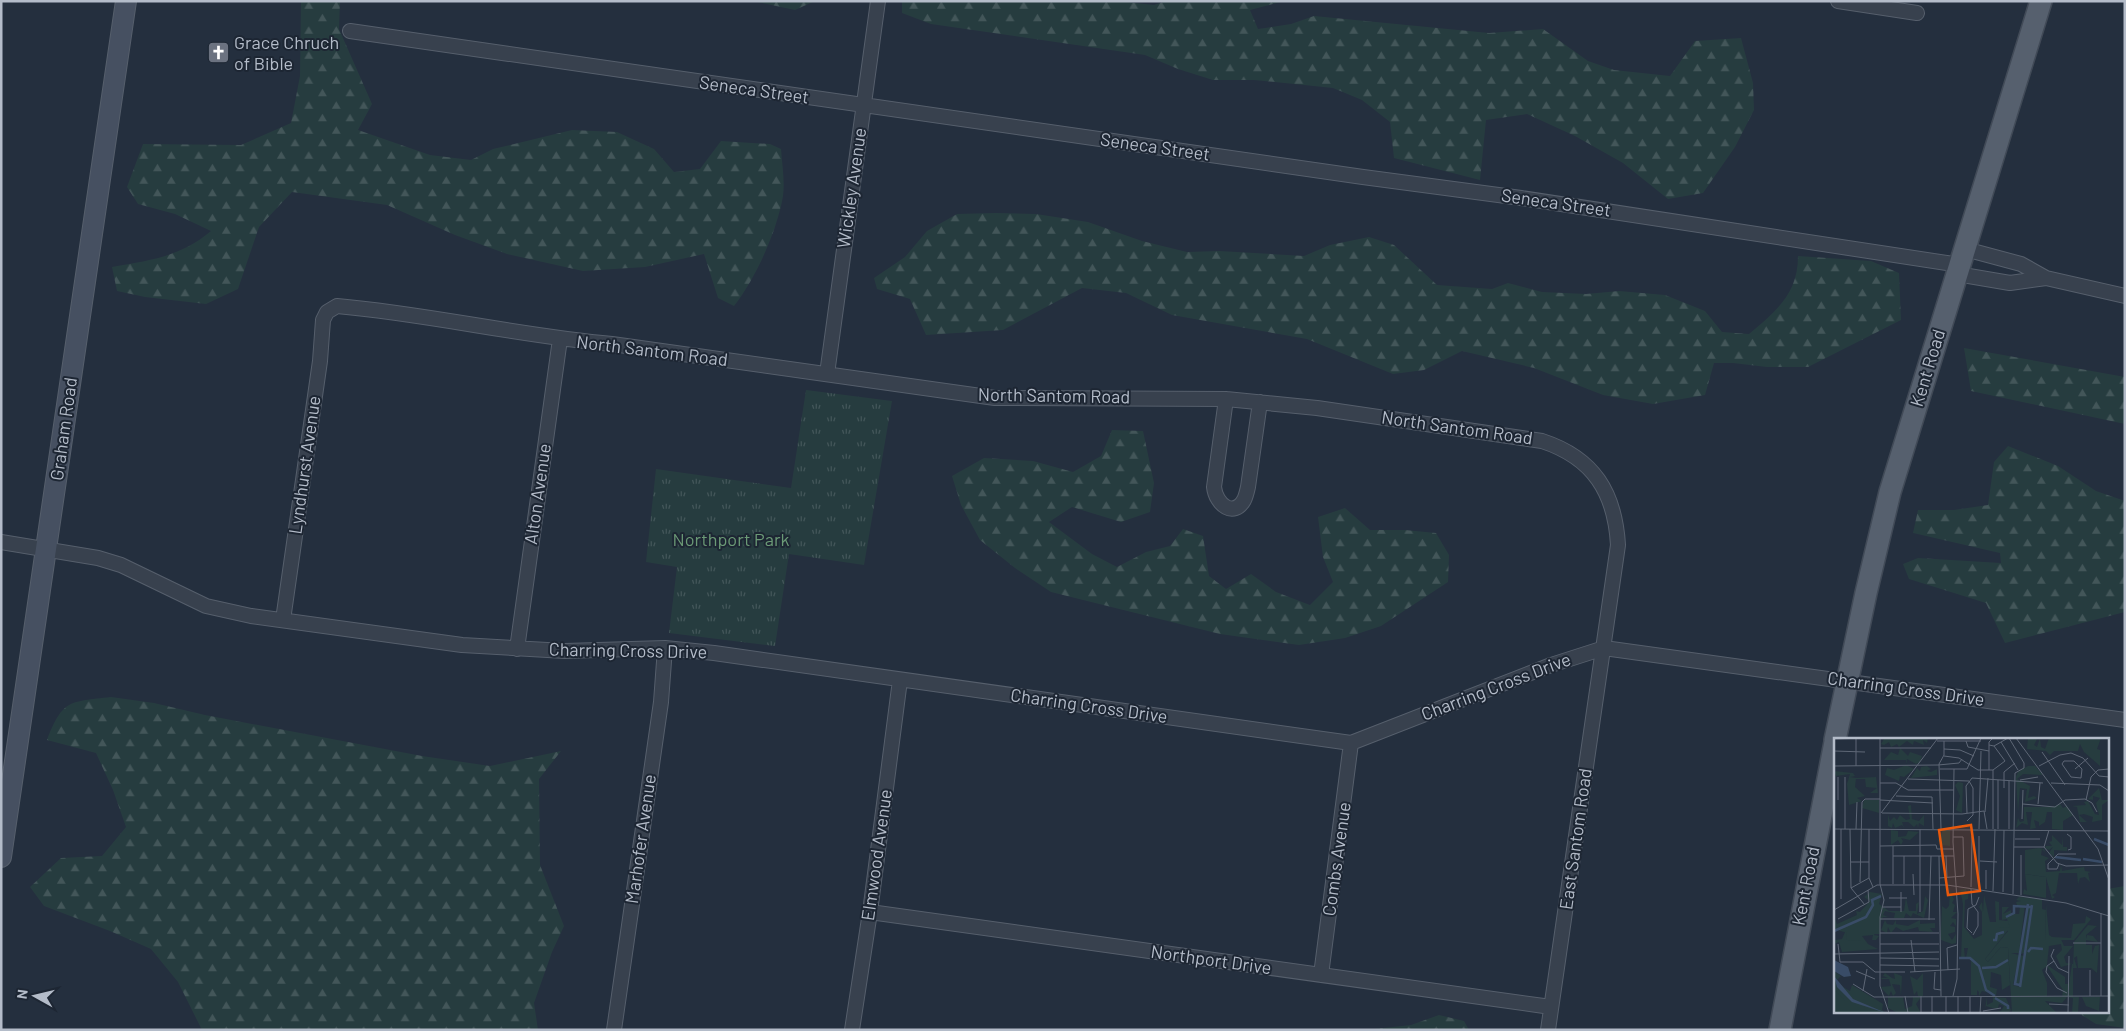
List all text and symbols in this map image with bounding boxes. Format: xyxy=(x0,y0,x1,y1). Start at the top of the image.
place label: Grace Chruch of Bible xyxy=(234,31,339,74)
church icon: Grace Chruch of Bible xyxy=(206,41,230,65)
street label: Seneca Street xyxy=(698,70,810,108)
street label: Wickley Avenue xyxy=(832,126,870,249)
street label: Seneca Street xyxy=(1099,127,1211,165)
street label: Seneca Street xyxy=(1500,183,1612,221)
street label: Kent Road xyxy=(1905,326,1949,409)
street label: North Santom Road xyxy=(575,330,729,370)
street label: Graham Road xyxy=(45,376,81,482)
street label: North Santom Road xyxy=(978,383,1130,407)
street label: Lyndhurst Avenue xyxy=(283,394,325,535)
street label: North Santom Road xyxy=(1380,406,1534,449)
street label: Alton Avenue xyxy=(519,442,555,546)
park label: Northport Park xyxy=(673,528,789,550)
street label: Charring Cross Drive xyxy=(549,638,707,662)
street label: Charring Cross Drive xyxy=(1418,647,1574,725)
street label: Charring Cross Drive xyxy=(1826,666,1986,710)
street label: Charring Cross Drive xyxy=(1009,683,1169,727)
inset map xyxy=(1834,738,2108,1014)
street label: East Santom Road xyxy=(1554,767,1596,911)
street label: Marhofer Avenue xyxy=(620,773,660,905)
street label: Elmwood Avenue xyxy=(856,788,896,922)
street label: Combs Avenue xyxy=(1317,800,1355,917)
street label: Kent Road xyxy=(1787,844,1823,927)
street label: Northport Drive xyxy=(1149,940,1273,978)
north arrow xyxy=(10,971,60,1021)
text: N xyxy=(13,988,31,1000)

